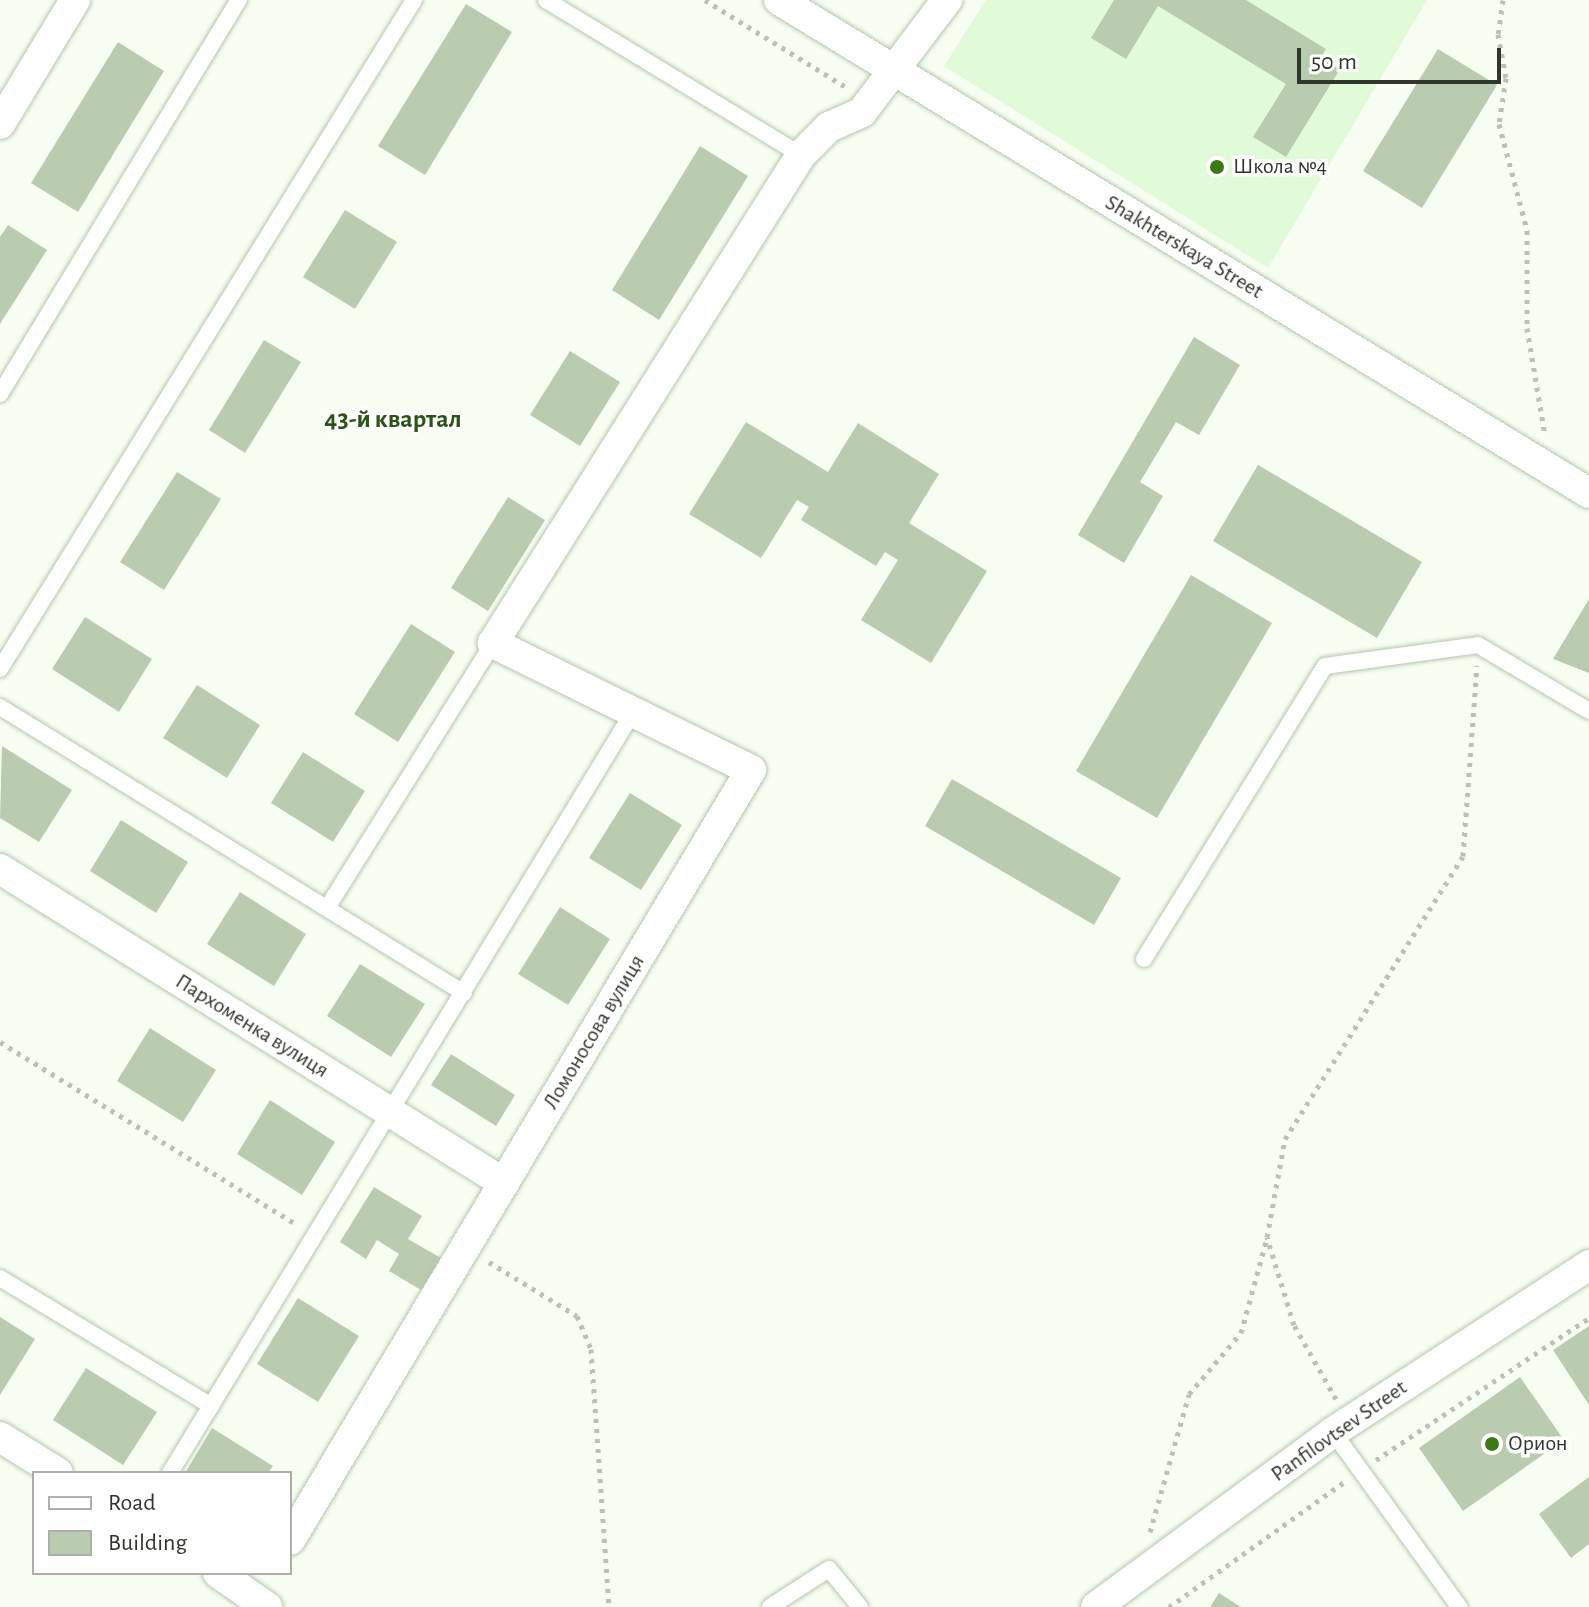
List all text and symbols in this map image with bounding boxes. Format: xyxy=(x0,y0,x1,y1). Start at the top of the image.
scale bar xyxy=(1301,32,1505,82)
text: 50 m xyxy=(1311,50,1357,74)
place label: Школа №4 xyxy=(1233,154,1327,180)
marker: Школа №4 xyxy=(1208,158,1226,176)
street label: Shakhterskaya Street xyxy=(1100,189,1268,305)
district label: 43-й квартал xyxy=(324,404,462,436)
street label: Ломоносова вулиця xyxy=(538,950,650,1114)
street label: Пархоменка вулиця xyxy=(170,968,334,1084)
street label: Panfilovtsev Street xyxy=(1266,1374,1412,1488)
place label: Орион xyxy=(1508,1431,1568,1457)
marker: Орион xyxy=(1483,1435,1501,1453)
legend xyxy=(32,1471,292,1575)
text: Road xyxy=(108,1491,156,1515)
text: Building xyxy=(108,1531,187,1555)

